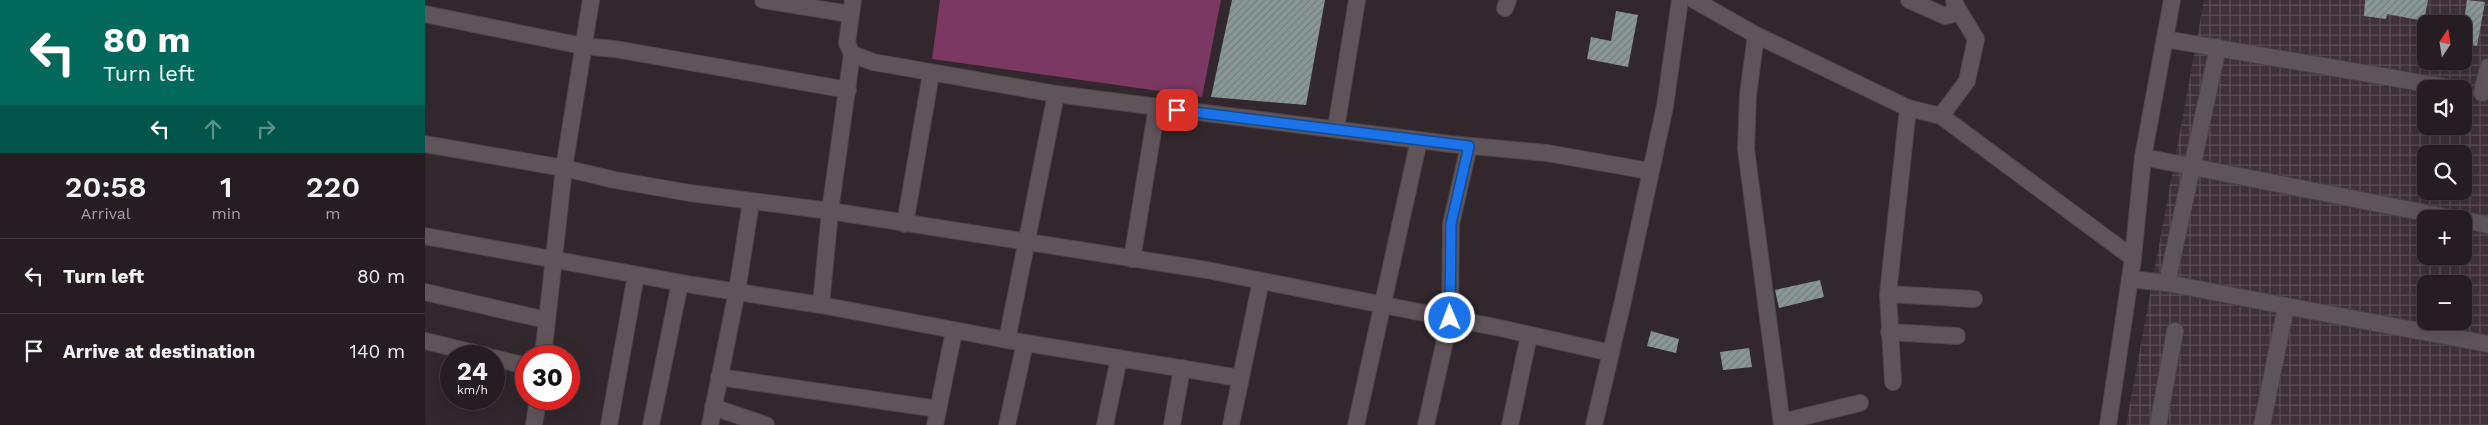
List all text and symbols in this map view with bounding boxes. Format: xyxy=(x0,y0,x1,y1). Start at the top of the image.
north arrow xyxy=(2417,15,2473,70)
map controls xyxy=(2417,15,2472,330)
text: 80 m xyxy=(103,19,190,61)
icon: left xyxy=(20,20,85,85)
text: Turn left xyxy=(103,61,195,86)
button: sound xyxy=(2417,80,2472,135)
pin xyxy=(1156,89,1198,131)
icon: arrive xyxy=(1163,96,1191,124)
icon: left xyxy=(146,115,174,143)
icon: ahead xyxy=(199,115,227,143)
icon: right xyxy=(252,115,280,143)
button: search xyxy=(2417,145,2472,200)
text: 20:58 xyxy=(65,169,147,204)
text: 1 xyxy=(220,169,232,204)
text: 220 xyxy=(306,169,360,204)
text: Arrival xyxy=(81,204,131,223)
text: min xyxy=(212,204,241,223)
text: m xyxy=(325,204,341,223)
button: + xyxy=(2417,210,2472,265)
icon: left xyxy=(20,262,48,290)
text: Turn left xyxy=(63,265,144,288)
text: 80 m xyxy=(357,265,405,288)
button: − xyxy=(2417,275,2472,330)
position arrow xyxy=(1423,291,1475,343)
icon: arrive xyxy=(20,337,48,365)
text: Arrive at destination xyxy=(63,340,255,363)
text: 140 m xyxy=(350,340,405,363)
speed limit sign: 30 xyxy=(515,345,580,410)
text: 24 xyxy=(457,357,488,386)
text: km/h xyxy=(457,383,488,397)

